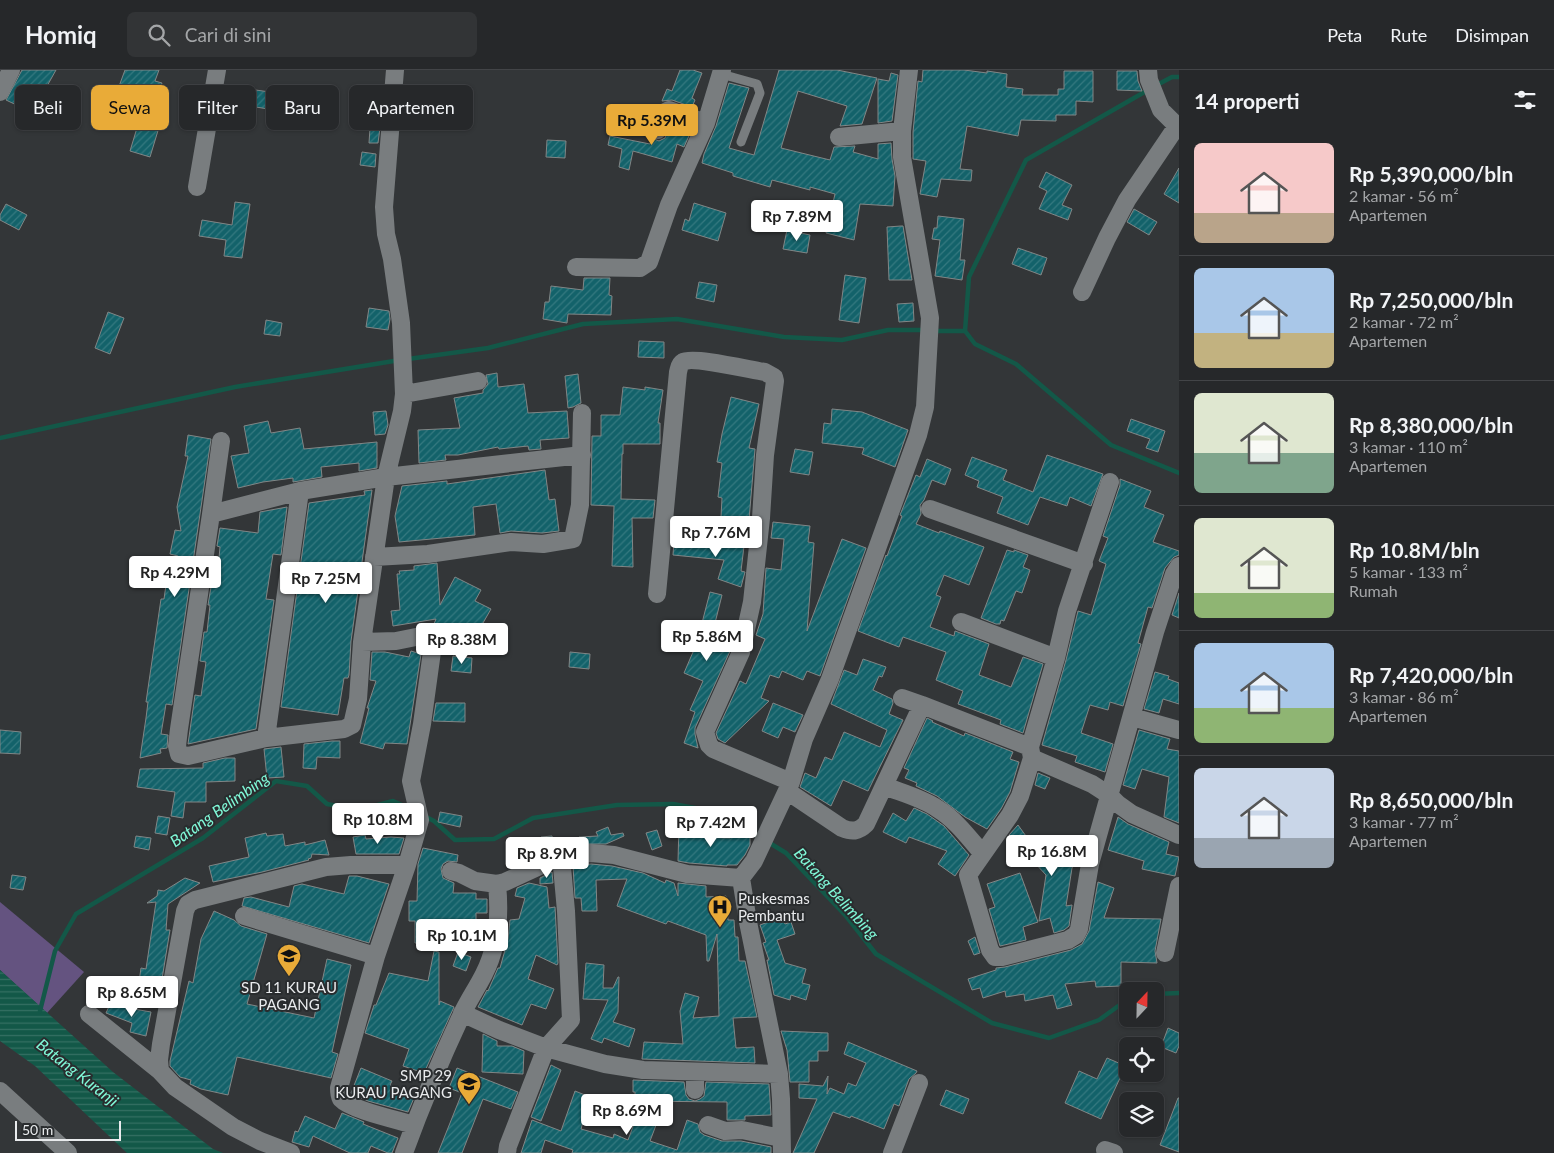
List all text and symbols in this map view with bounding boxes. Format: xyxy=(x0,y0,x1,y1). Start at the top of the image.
search box xyxy=(127,12,477,57)
text: Homiq xyxy=(25,20,97,49)
icon: search xyxy=(145,21,173,49)
text: Cari di sini xyxy=(185,23,271,46)
text: Peta xyxy=(1327,24,1362,46)
text: Rute xyxy=(1390,24,1427,46)
text: Disimpan xyxy=(1455,24,1529,46)
chip: Beli xyxy=(15,85,81,130)
chip: Sewa xyxy=(91,85,169,130)
chip: Filter xyxy=(179,85,256,130)
chip: Baru xyxy=(266,85,339,130)
chip: Apartemen xyxy=(349,85,473,130)
icon: filters xyxy=(1511,86,1539,114)
text: 14 properti xyxy=(1194,88,1299,113)
pin: Rp 5.39M xyxy=(600,104,704,146)
text: Rp 5.39M xyxy=(617,110,687,129)
text: Rp 5,390,000/bln xyxy=(1349,161,1513,186)
icon: home xyxy=(1234,163,1294,223)
text: 2 kamar · 56 m² xyxy=(1349,186,1459,205)
pin: Rp 7.89M xyxy=(745,200,849,242)
text: Apartemen xyxy=(1349,205,1427,224)
text: Rp 7.89M xyxy=(762,206,832,225)
text: Rp 7,250,000/bln xyxy=(1349,287,1513,312)
icon: home xyxy=(1234,288,1294,348)
text: 2 kamar · 72 m² xyxy=(1349,312,1459,331)
text: Apartemen xyxy=(1349,331,1427,350)
text: Rp 8,380,000/bln xyxy=(1349,412,1513,437)
icon: home xyxy=(1234,413,1294,473)
text: 3 kamar · 110 m² xyxy=(1349,437,1468,456)
text: Apartemen xyxy=(1349,456,1427,475)
pin: Rp 7.76M xyxy=(664,516,768,558)
text: Rp 7.76M xyxy=(681,522,751,541)
text: Rp 10.8M/bln xyxy=(1349,537,1480,562)
icon: home xyxy=(1234,538,1294,598)
pin: Rp 4.29M xyxy=(123,556,227,598)
text: Rp 4.29M xyxy=(140,562,210,581)
pin: Rp 7.25M xyxy=(274,562,378,604)
text: 5 kamar · 133 m² xyxy=(1349,562,1468,581)
text: Rp 7.25M xyxy=(291,568,361,587)
text: Rumah xyxy=(1349,581,1398,600)
pin: Rp 5.86M xyxy=(655,620,759,662)
pin: Rp 8.38M xyxy=(410,622,514,665)
text: Rp 5.86M xyxy=(672,626,742,645)
text: Rp 8.38M xyxy=(427,629,497,648)
text: Rp 7,420,000/bln xyxy=(1349,662,1513,687)
icon: home xyxy=(1234,663,1294,723)
text: 3 kamar · 86 m² xyxy=(1349,687,1459,706)
text: Apartemen xyxy=(1349,706,1427,725)
water label: Batang Belimbing xyxy=(166,768,272,850)
text: Rp 8,650,000/bln xyxy=(1349,787,1513,812)
icon: home xyxy=(1234,788,1294,848)
pin: Rp 10.8M xyxy=(326,802,430,845)
pin: Rp 7.42M xyxy=(659,806,763,848)
text: Rp 10.8M xyxy=(343,809,413,828)
text: Rp 7.42M xyxy=(676,812,746,831)
text: 3 kamar · 77 m² xyxy=(1349,812,1459,831)
text: Apartemen xyxy=(1349,831,1427,850)
pin: Rp 16.8M xyxy=(1000,834,1104,877)
pin: Rp 8.9M xyxy=(501,836,593,879)
text: Rp 16.8M xyxy=(1017,841,1087,860)
text: Rp 8.9M xyxy=(517,843,577,862)
water label: Batang Belimbing xyxy=(791,843,883,943)
place label: Puskesmas Pembantu xyxy=(738,889,810,924)
hospital icon: Puskesmas Pembantu xyxy=(707,894,733,928)
pin: Rp 10.1M xyxy=(410,918,514,961)
text: Rp 10.1M xyxy=(427,925,497,944)
school or university icon: SD 11 KURAU PAGANG xyxy=(276,943,302,977)
pin: Rp 8.65M xyxy=(80,976,184,1018)
place label: SD 11 KURAU PAGANG xyxy=(241,978,337,1013)
text: Rp 8.65M xyxy=(97,982,167,1001)
north arrow xyxy=(1119,982,1164,1028)
map controls xyxy=(1119,982,1164,1137)
water label: Batang Kuranji xyxy=(33,1034,123,1110)
button: locate xyxy=(1119,1037,1164,1082)
place label: SMP 29 KURAU PAGANG xyxy=(335,1066,452,1101)
school or university icon: SMP 29 KURAU PAGANG xyxy=(456,1071,482,1105)
button: layers xyxy=(1119,1092,1164,1137)
pin: Rp 8.69M xyxy=(575,1094,679,1136)
text: Rp 8.69M xyxy=(592,1100,662,1119)
scale bar xyxy=(15,1118,121,1141)
text: 50 m xyxy=(22,1121,53,1138)

